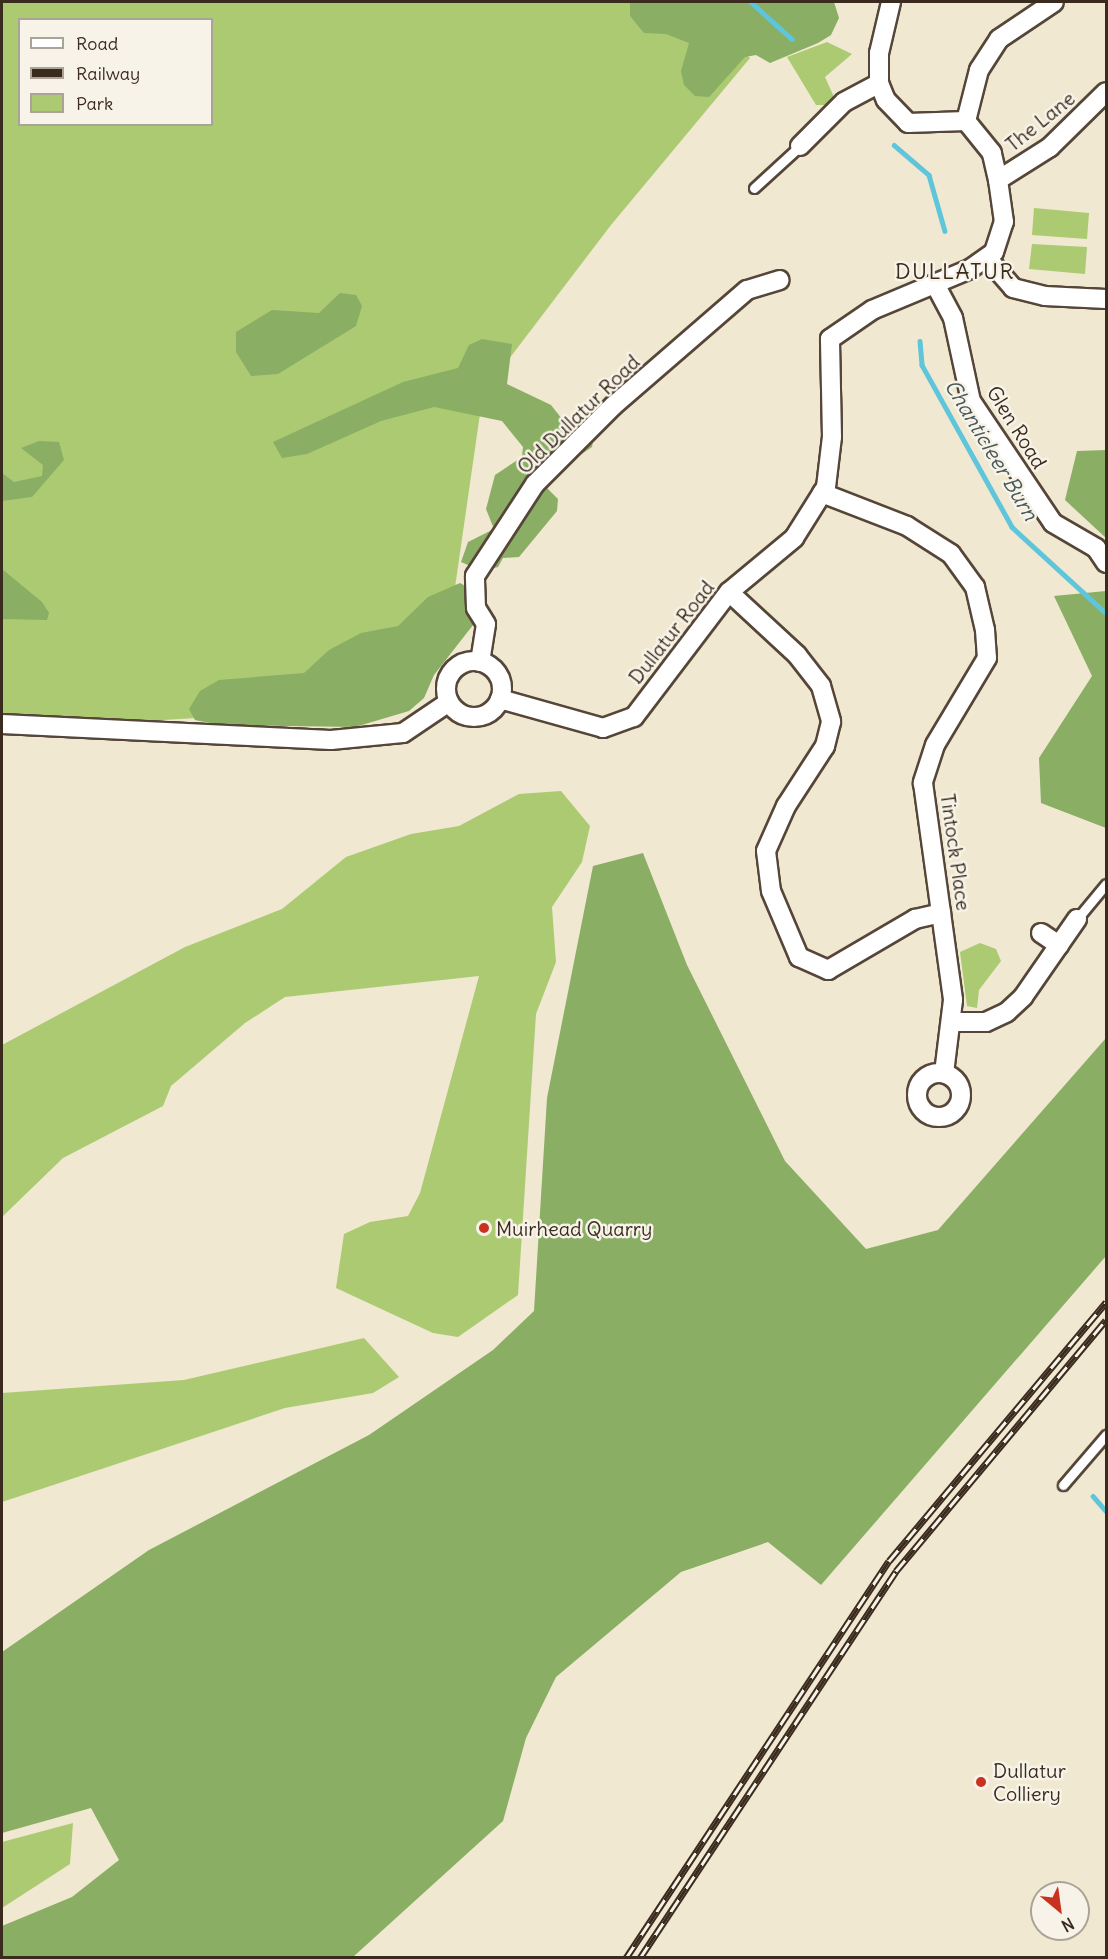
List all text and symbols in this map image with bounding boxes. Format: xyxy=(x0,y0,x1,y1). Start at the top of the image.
legend xyxy=(18,18,213,126)
text: Road xyxy=(76,32,118,55)
text: Railway xyxy=(76,62,140,85)
street label: The Lane xyxy=(1001,86,1079,156)
text: Park xyxy=(76,92,113,115)
district label: DULLATUR xyxy=(895,259,1015,285)
street label: Old Dullatur Road xyxy=(512,349,644,479)
water label: Chanticleer Burn xyxy=(939,375,1043,525)
street label: Glen Road xyxy=(982,381,1052,473)
street label: Dullatur Road xyxy=(623,576,719,688)
street label: Tintock Place xyxy=(936,792,976,912)
place label: Muirhead Quarry xyxy=(496,1216,652,1240)
marker: Muirhead Quarry xyxy=(477,1221,491,1235)
place label: Dullatur Colliery xyxy=(993,1758,1066,1805)
marker: Dullatur Colliery xyxy=(974,1775,988,1789)
north arrow xyxy=(1030,1881,1090,1941)
text: N xyxy=(1058,1914,1077,1936)

